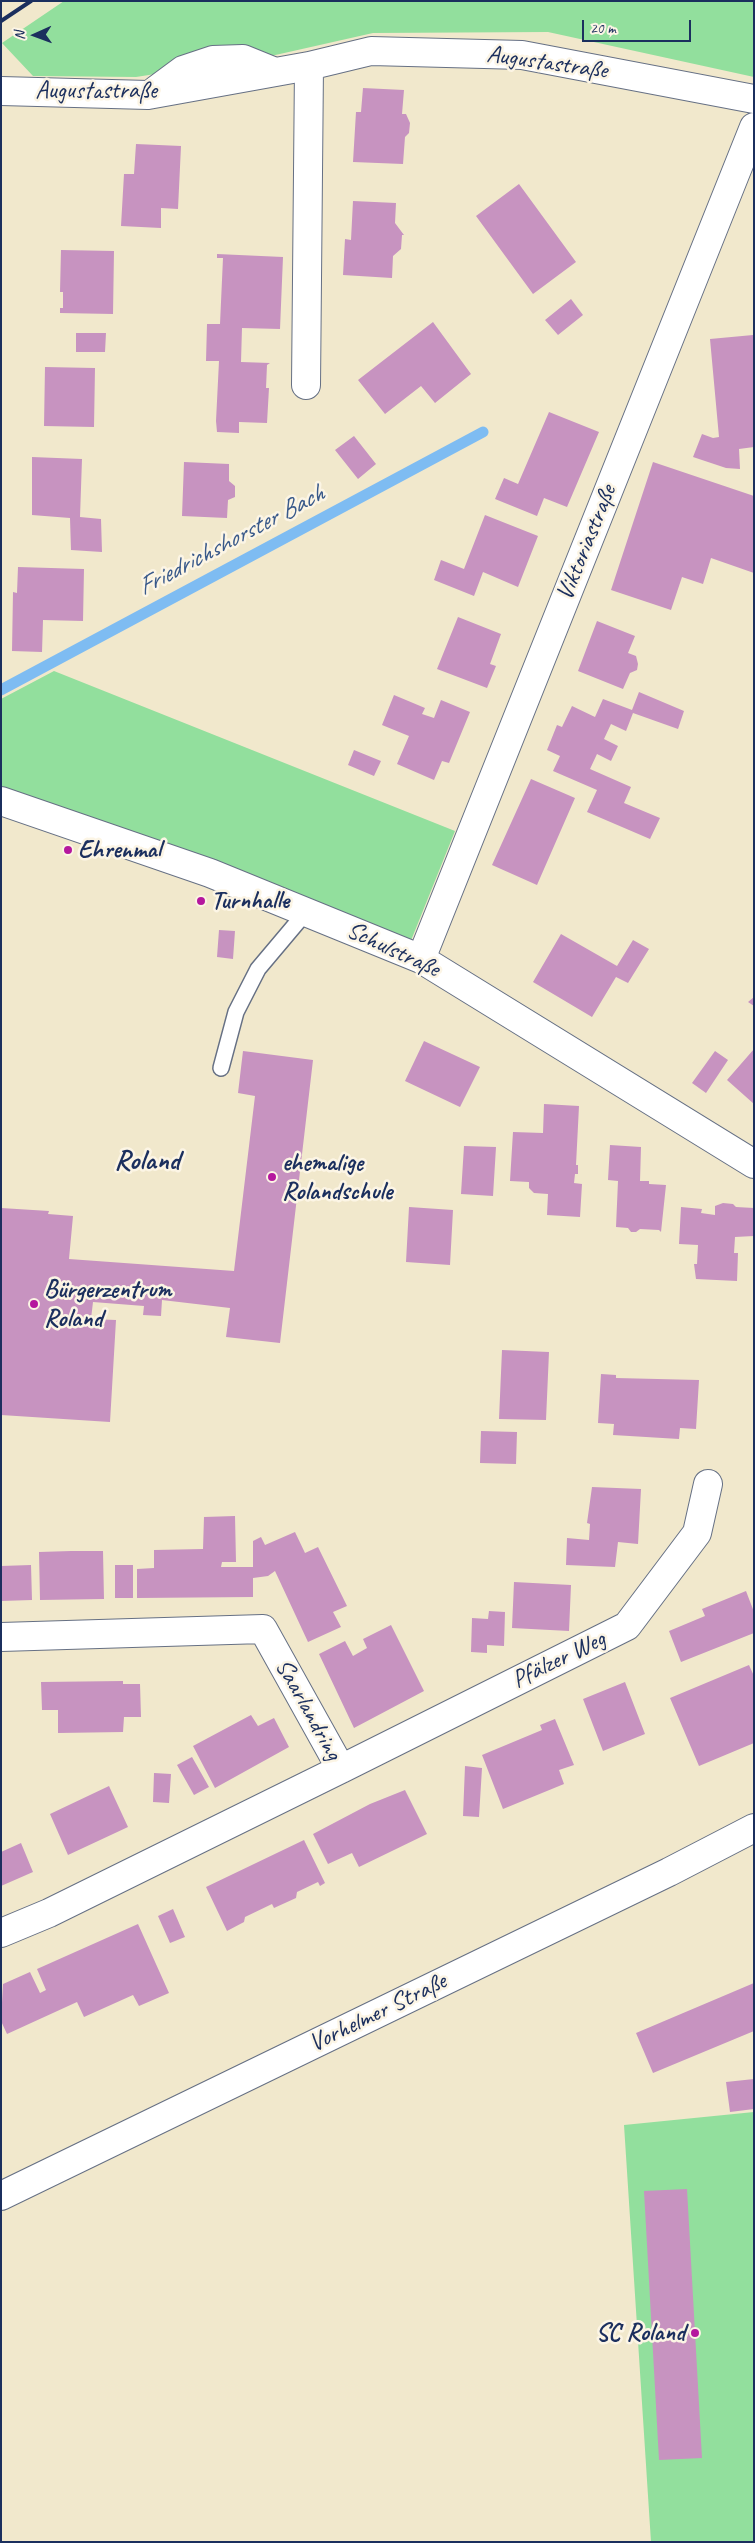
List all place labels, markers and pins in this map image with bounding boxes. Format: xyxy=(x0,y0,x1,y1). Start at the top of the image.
place label: Ehrenmal xyxy=(78,835,161,865)
marker: Ehrenmal xyxy=(62,844,74,856)
place label: Turnhalle xyxy=(211,886,289,916)
marker: Turnhalle xyxy=(195,895,207,907)
place label: ehemalige Rolandschule xyxy=(282,1148,392,1207)
marker: ehemalige Rolandschule xyxy=(266,1171,278,1183)
place label: Bürgerzentrum Roland xyxy=(44,1275,171,1334)
marker: Bürgerzentrum Roland xyxy=(28,1298,40,1310)
place label: SC Roland xyxy=(596,2318,685,2348)
marker: SC Roland xyxy=(689,2327,701,2339)

